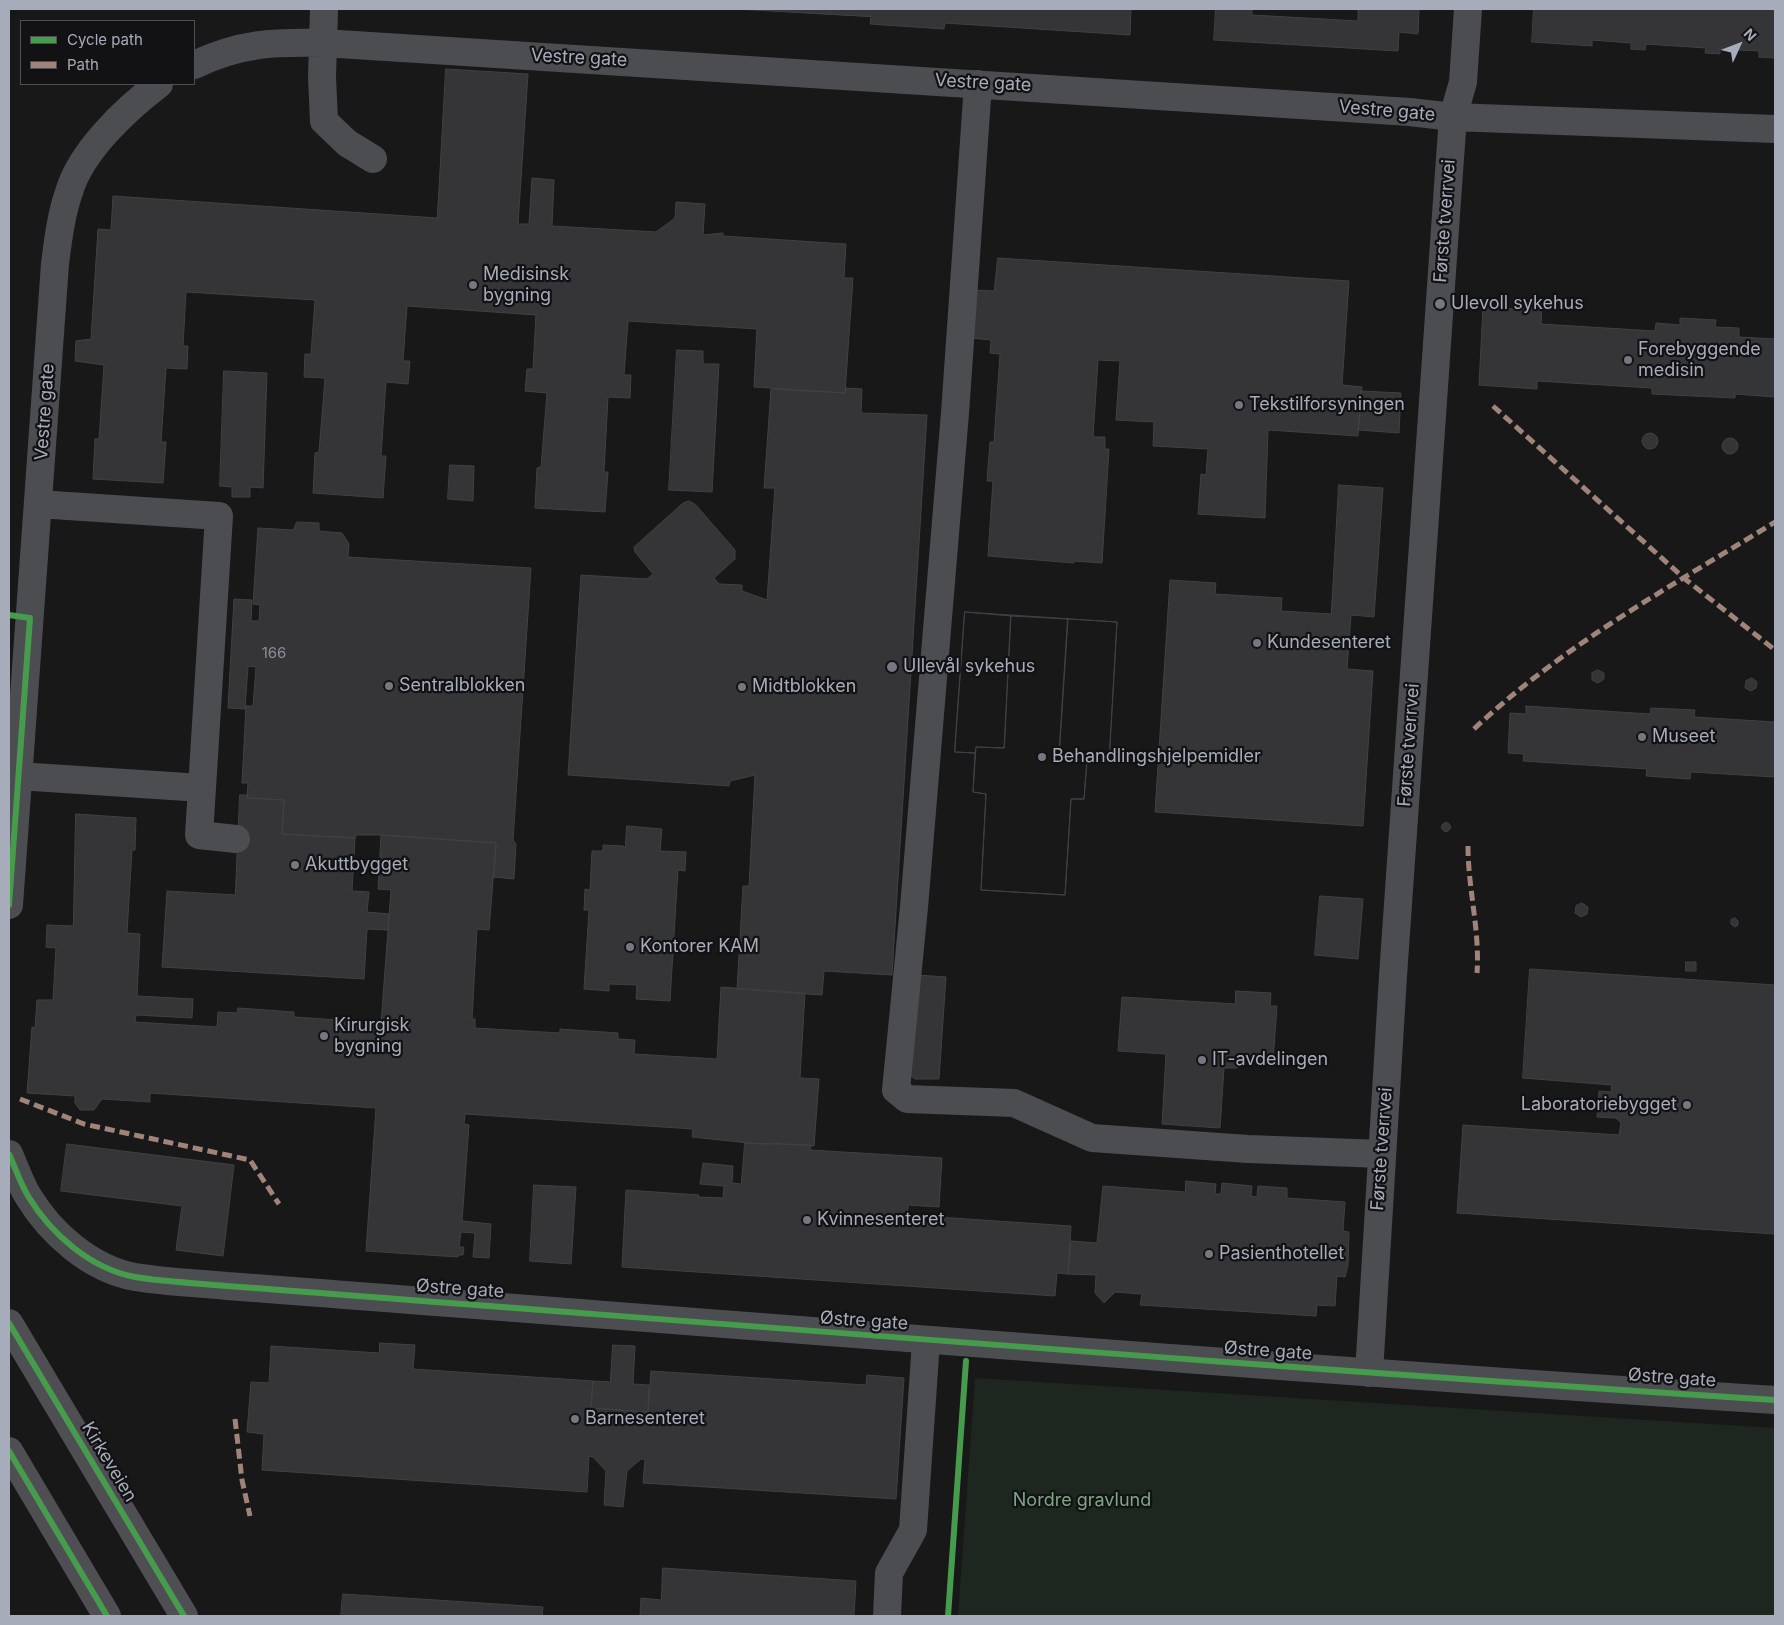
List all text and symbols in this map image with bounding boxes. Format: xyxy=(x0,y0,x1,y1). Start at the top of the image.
legend xyxy=(20,20,195,85)
north arrow xyxy=(1714,20,1764,70)
text: N xyxy=(1740,25,1760,44)
text: Cycle path xyxy=(67,30,143,49)
street label: Vestre gate xyxy=(530,45,628,71)
text: Path xyxy=(67,55,99,74)
street label: Vestre gate xyxy=(934,70,1032,96)
street label: Vestre gate xyxy=(1338,96,1436,126)
street label: Første tverrvei xyxy=(1430,159,1460,283)
place label: Medisinsk bygning xyxy=(483,264,569,306)
marker: Medisinsk bygning xyxy=(467,279,479,291)
place label: Ulevoll sykehus xyxy=(1451,293,1584,315)
marker: Ulevoll sykehus xyxy=(1433,297,1447,311)
place label: Forebyggende medisin xyxy=(1638,339,1761,382)
marker: Forebyggende medisin xyxy=(1622,354,1634,366)
street label: Vestre gate xyxy=(31,363,59,461)
place label: Tekstilforsyningen xyxy=(1249,394,1405,416)
marker: Tekstilforsyningen xyxy=(1233,399,1245,411)
place label: Kundesenteret xyxy=(1267,632,1391,654)
marker: Kundesenteret xyxy=(1251,637,1263,649)
house number: 166 xyxy=(262,644,286,662)
place label: Ullevål sykehus xyxy=(903,656,1035,678)
marker: Ullevål sykehus xyxy=(885,660,899,674)
place label: Sentralblokken xyxy=(399,675,525,697)
place label: Midtblokken xyxy=(752,676,856,698)
marker: Sentralblokken xyxy=(383,680,395,692)
marker: Midtblokken xyxy=(736,681,748,693)
street label: Første tverrvei xyxy=(1394,683,1424,807)
place label: Museet xyxy=(1652,726,1715,748)
marker: Museet xyxy=(1636,731,1648,743)
place label: Behandlingshjelpemidler xyxy=(1052,746,1261,768)
marker: Behandlingshjelpemidler xyxy=(1036,751,1048,763)
place label: Akuttbygget xyxy=(305,854,408,876)
marker: Akuttbygget xyxy=(289,859,301,871)
place label: Kontorer KAM xyxy=(640,936,759,958)
marker: Kontorer KAM xyxy=(624,941,636,953)
place label: Kirurgisk bygning xyxy=(334,1015,409,1058)
marker: Kirurgisk bygning xyxy=(318,1030,330,1042)
place label: IT-avdelingen xyxy=(1212,1049,1328,1071)
marker: IT-avdelingen xyxy=(1196,1054,1208,1066)
street label: Første tverrvei xyxy=(1367,1087,1397,1211)
place label: Laboratoriebygget xyxy=(1521,1094,1677,1116)
marker: Laboratoriebygget xyxy=(1681,1099,1693,1111)
place label: Kvinnesenteret xyxy=(817,1209,944,1231)
marker: Kvinnesenteret xyxy=(801,1214,813,1226)
place label: Pasienthotellet xyxy=(1219,1243,1344,1265)
marker: Pasienthotellet xyxy=(1203,1248,1215,1260)
street label: Østre gate xyxy=(415,1275,505,1303)
street label: Østre gate xyxy=(819,1307,909,1335)
street label: Østre gate xyxy=(1223,1337,1313,1365)
street label: Østre gate xyxy=(1627,1364,1717,1392)
place label: Barnesenteret xyxy=(585,1408,705,1430)
marker: Barnesenteret xyxy=(569,1413,581,1425)
street label: Kirkeveien xyxy=(77,1418,141,1506)
park label: Nordre gravlund xyxy=(1013,1490,1151,1512)

